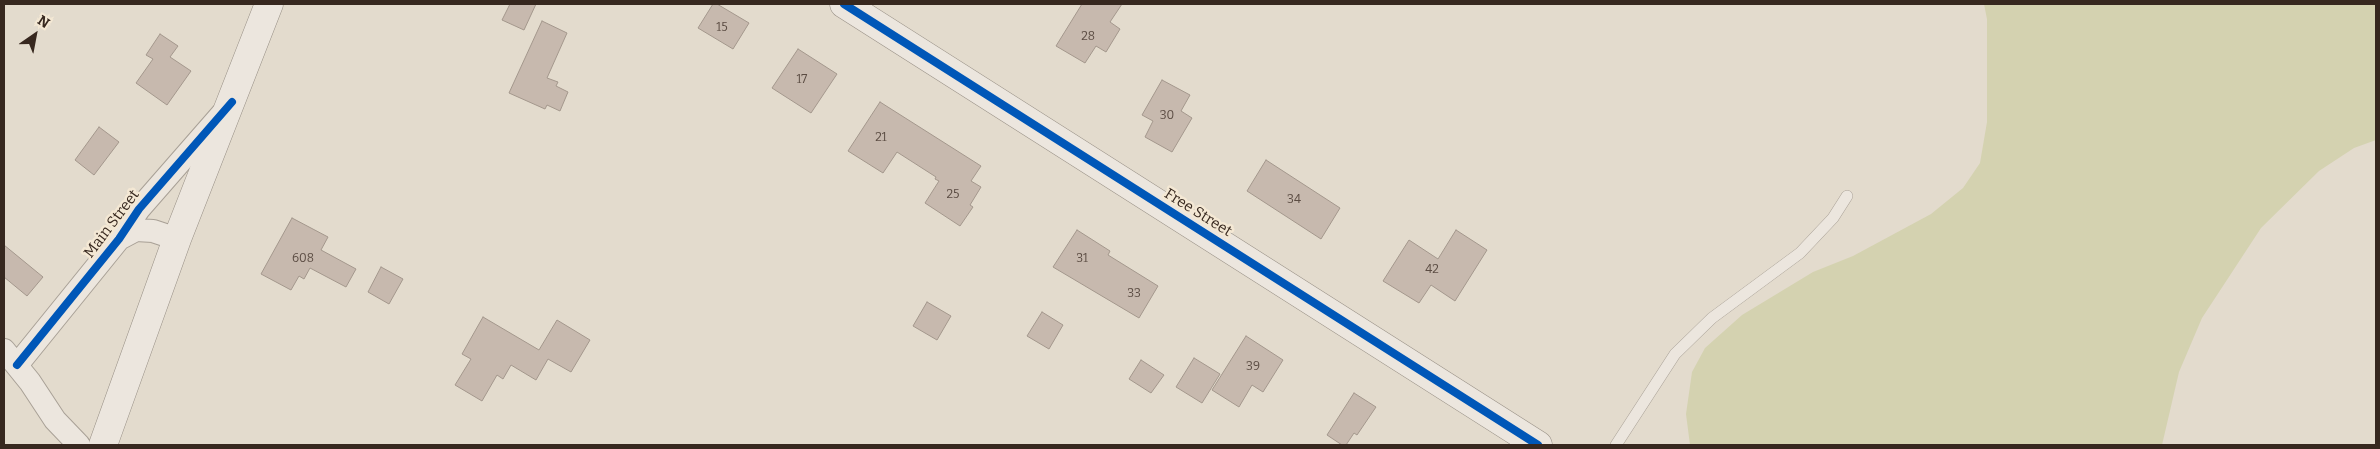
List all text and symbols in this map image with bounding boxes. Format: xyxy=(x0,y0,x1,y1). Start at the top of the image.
north arrow xyxy=(10,10,60,60)
text: N xyxy=(34,12,53,32)
house number: 15 xyxy=(716,21,728,35)
house number: 28 xyxy=(1081,30,1095,44)
house number: 17 xyxy=(797,73,807,87)
house number: 30 xyxy=(1160,109,1174,123)
house number: 21 xyxy=(875,131,887,145)
street label: Free Street xyxy=(1161,185,1235,241)
street label: Main Street xyxy=(81,186,143,262)
house number: 25 xyxy=(947,188,959,202)
house number: 34 xyxy=(1287,193,1301,207)
house number: 608 xyxy=(292,252,314,266)
house number: 31 xyxy=(1076,252,1088,266)
house number: 42 xyxy=(1425,263,1439,277)
house number: 33 xyxy=(1127,287,1141,301)
house number: 39 xyxy=(1246,360,1260,374)

